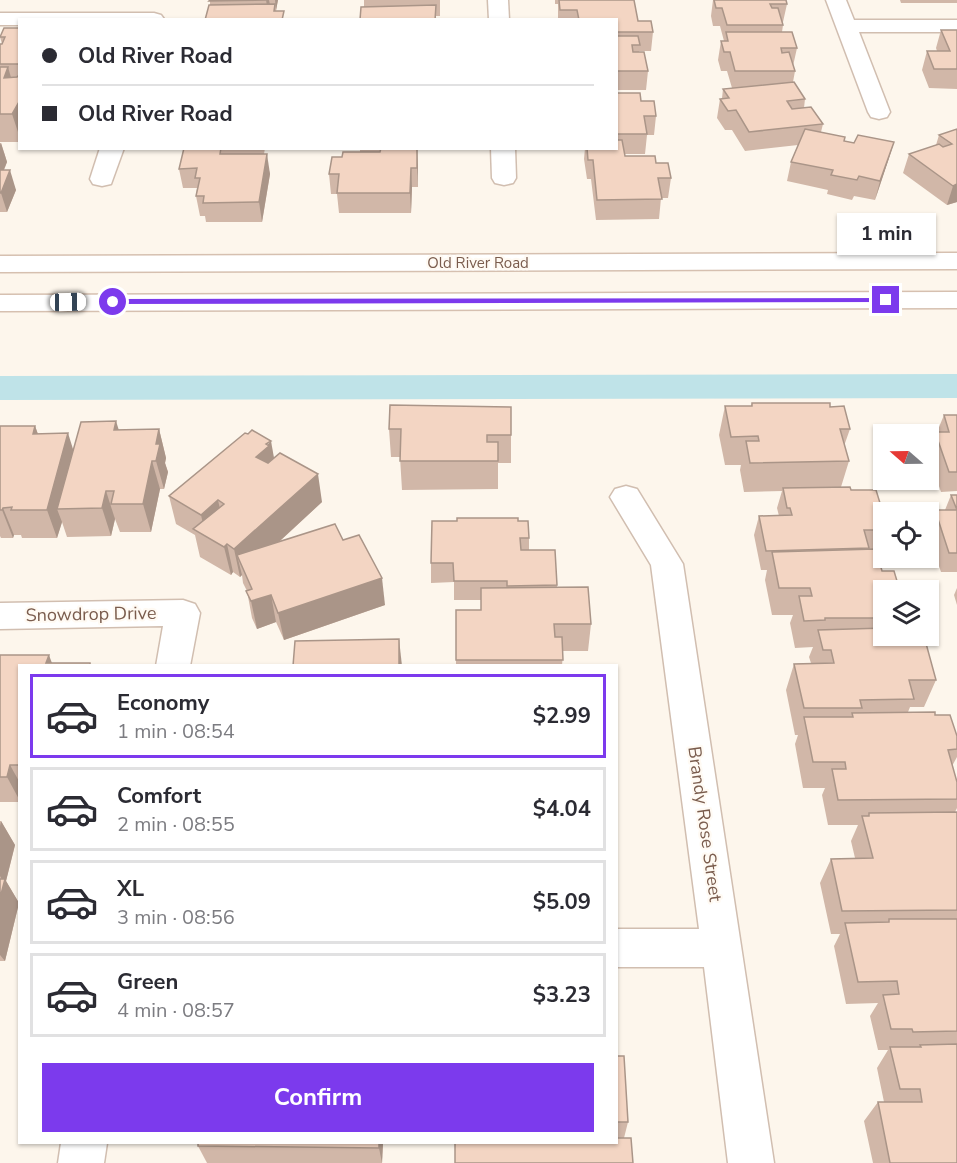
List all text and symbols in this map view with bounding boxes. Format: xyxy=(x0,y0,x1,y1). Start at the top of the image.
text: Old River Road xyxy=(78,41,233,71)
text: Old River Road xyxy=(78,99,233,129)
callout: 1 min xyxy=(836,213,936,255)
text: 1 min xyxy=(861,220,912,247)
street label: Old River Road xyxy=(427,253,529,273)
route end xyxy=(872,286,899,313)
route start xyxy=(99,288,126,315)
car xyxy=(50,293,86,311)
north arrow xyxy=(873,424,939,490)
map controls xyxy=(873,424,939,646)
button: locate xyxy=(873,502,939,568)
button: layers xyxy=(873,580,939,646)
street label: Snowdrop Drive xyxy=(25,601,157,627)
text: Economy xyxy=(117,688,209,718)
icon: car xyxy=(45,689,99,743)
text: $2.99 xyxy=(533,701,591,731)
text: 1 min · 08:54 xyxy=(117,718,235,745)
street label: Brandy Rose Street xyxy=(682,745,728,904)
text: Comfort xyxy=(117,781,201,811)
icon: car xyxy=(45,782,99,836)
text: $4.04 xyxy=(533,794,591,824)
text: 2 min · 08:55 xyxy=(117,811,235,838)
text: XL xyxy=(117,874,144,904)
icon: car xyxy=(45,875,99,929)
text: $5.09 xyxy=(533,887,591,917)
text: 3 min · 08:56 xyxy=(117,904,235,931)
text: Green xyxy=(117,967,178,997)
icon: car xyxy=(45,968,99,1022)
text: $3.23 xyxy=(533,980,591,1010)
text: 4 min · 08:57 xyxy=(117,997,235,1024)
button: Confirm xyxy=(42,1063,594,1132)

